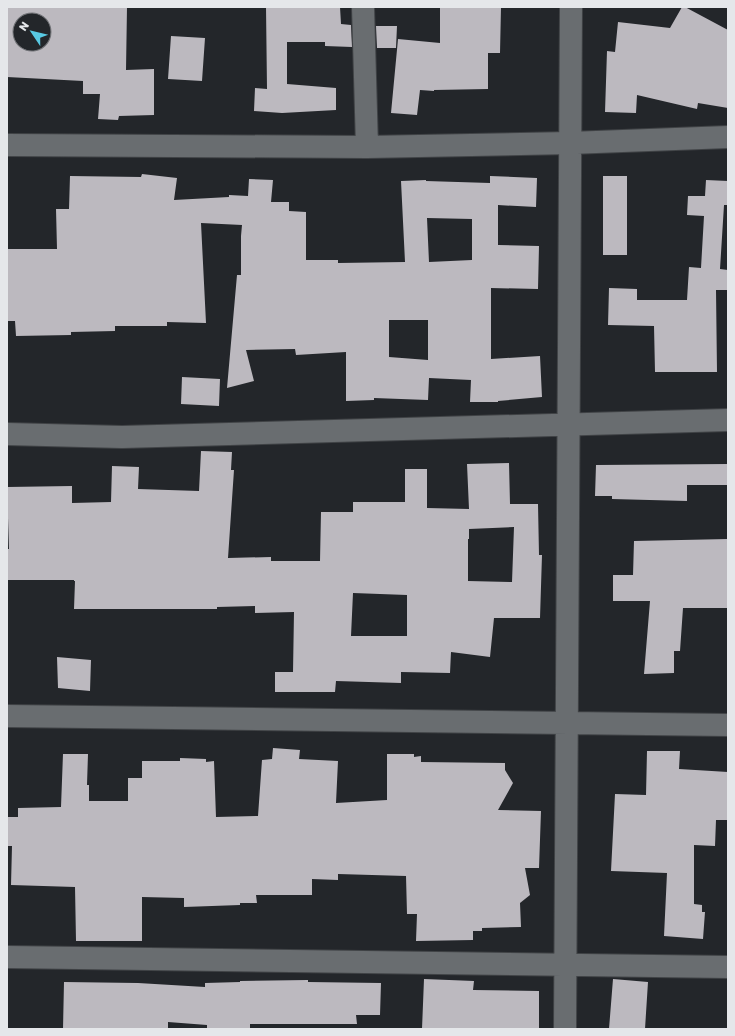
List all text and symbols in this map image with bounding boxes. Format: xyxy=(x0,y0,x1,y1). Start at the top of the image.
north arrow xyxy=(12,12,52,52)
text: N xyxy=(16,19,31,33)

